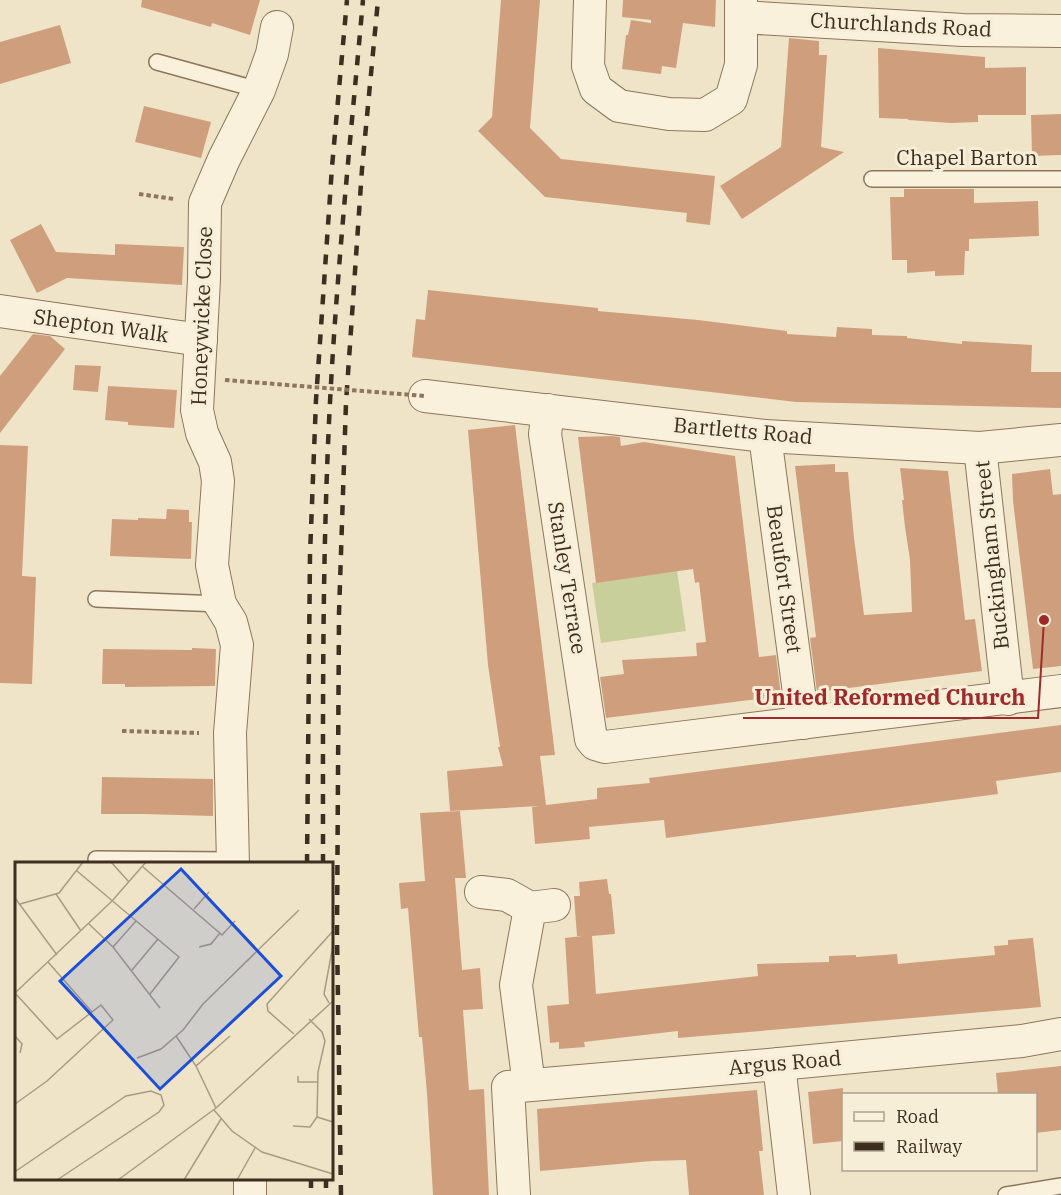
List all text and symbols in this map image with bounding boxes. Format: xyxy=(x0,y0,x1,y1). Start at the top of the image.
street label: Churchlands Road xyxy=(809,5,993,43)
street label: Chapel Barton xyxy=(896,143,1038,171)
street label: Honeywicke Close xyxy=(184,226,218,406)
street label: Shepton Walk xyxy=(32,302,171,348)
street label: Bartletts Road xyxy=(672,410,814,450)
street label: Buckingham Street xyxy=(967,459,1015,651)
street label: Stanley Terrace xyxy=(542,500,594,656)
street label: Beaufort Street xyxy=(761,503,809,655)
callout: United Reformed Church xyxy=(743,678,1038,718)
text: United Reformed Church xyxy=(754,682,1026,711)
inset map xyxy=(15,862,333,1180)
street label: Argus Road xyxy=(727,1043,843,1081)
legend xyxy=(842,1093,1037,1171)
text: Road xyxy=(896,1105,939,1128)
text: Railway xyxy=(896,1135,962,1158)

